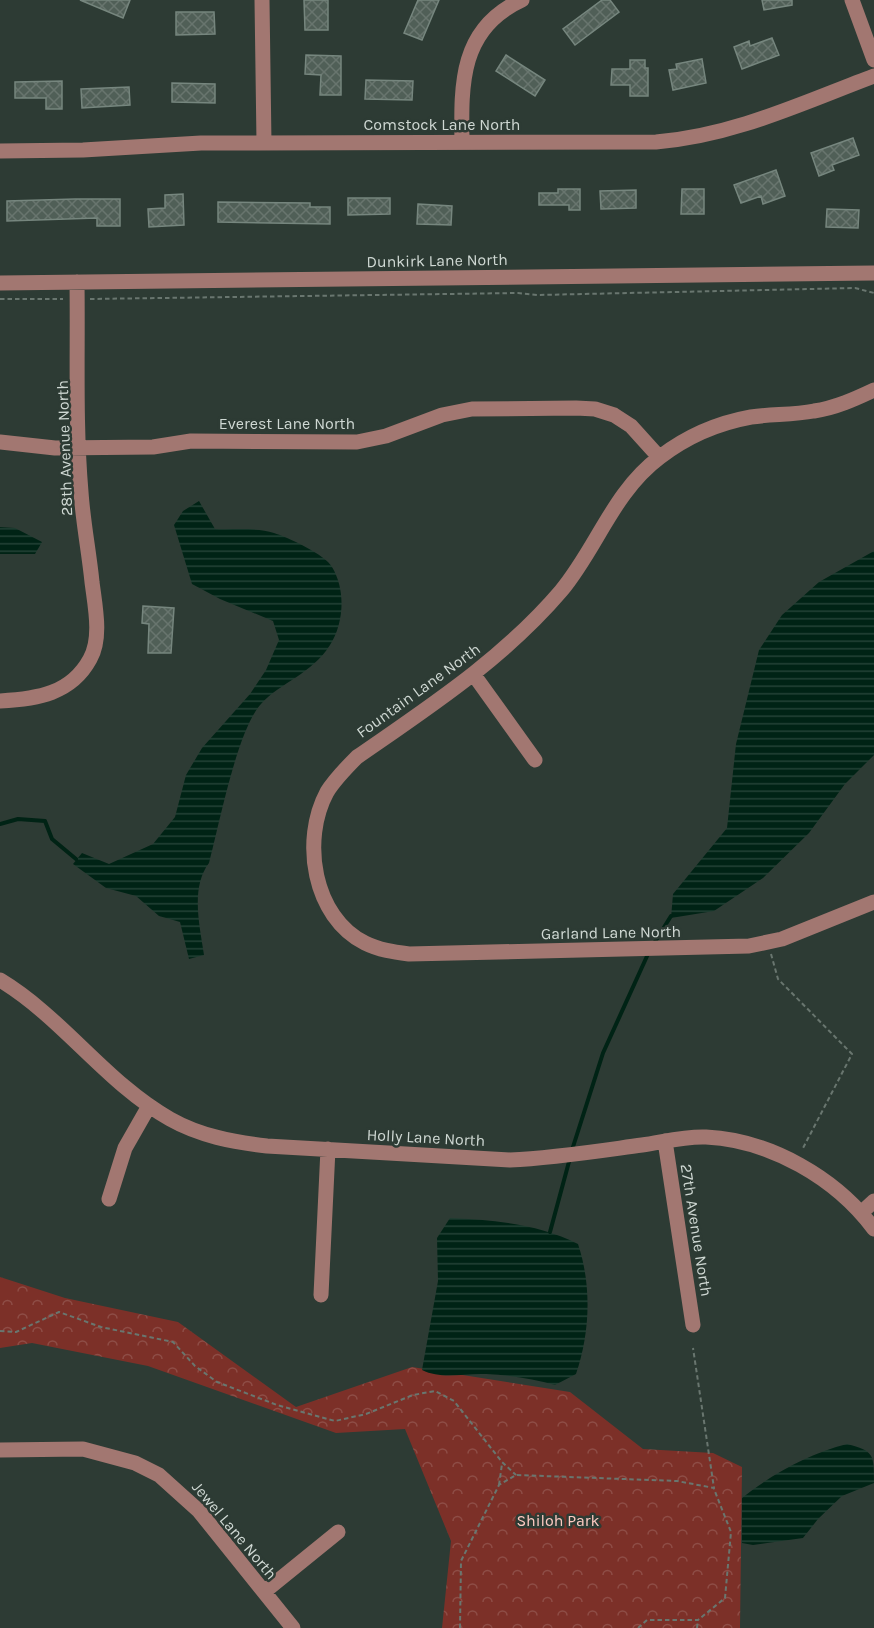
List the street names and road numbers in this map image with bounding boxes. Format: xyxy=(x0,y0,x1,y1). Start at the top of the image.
street label: Comstock Lane North xyxy=(364,115,520,134)
street label: Dunkirk Lane North xyxy=(366,250,508,271)
street label: 28th Avenue North xyxy=(53,380,76,516)
street label: Everest Lane North xyxy=(219,414,355,433)
street label: Fountain Lane North xyxy=(353,639,484,742)
street label: Garland Lane North xyxy=(541,922,681,943)
street label: Holly Lane North xyxy=(366,1125,486,1150)
street label: 27th Avenue North xyxy=(677,1162,716,1298)
street label: Jewel Lane North xyxy=(188,1478,281,1583)

